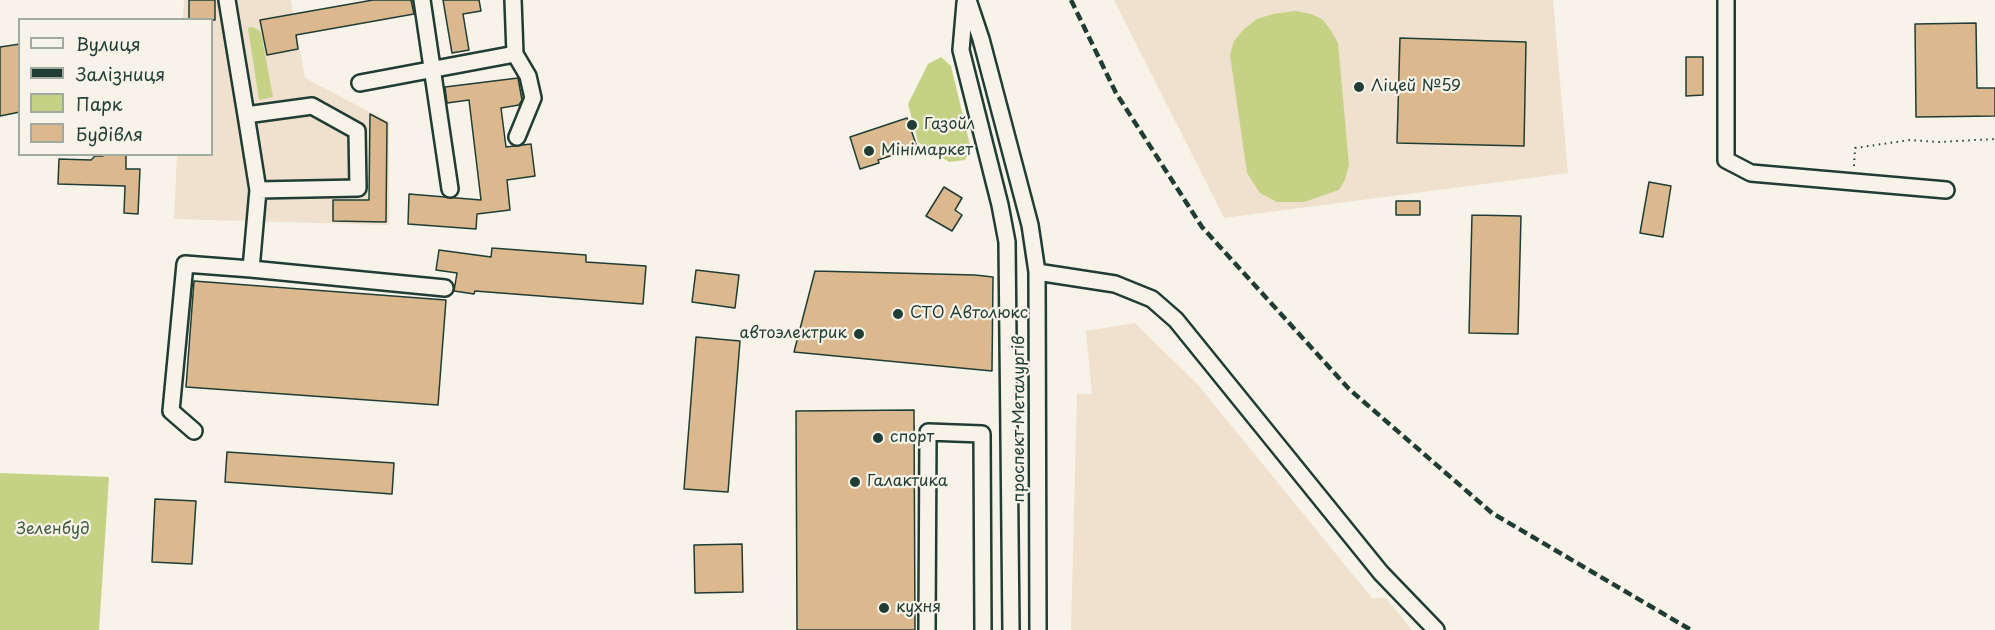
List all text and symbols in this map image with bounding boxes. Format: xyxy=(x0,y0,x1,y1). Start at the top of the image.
legend xyxy=(18,18,213,156)
text: Вулиця xyxy=(76,30,141,57)
text: Залізниця xyxy=(76,60,165,87)
place label: Ліцей №59 xyxy=(1371,77,1461,97)
marker: Ліцей №59 xyxy=(1352,80,1366,94)
text: Парк xyxy=(76,90,122,117)
place label: Газойл xyxy=(924,115,975,135)
marker: Газойл xyxy=(905,118,919,132)
text: Будівля xyxy=(76,120,143,147)
place label: Мінімаркет xyxy=(881,141,973,161)
marker: Мінімаркет xyxy=(862,144,876,158)
place label: СТО Автолюкс xyxy=(910,304,1028,324)
marker: СТО Автолюкс xyxy=(891,307,905,321)
place label: автоэлектрик xyxy=(739,324,847,344)
marker: автоэлектрик xyxy=(852,327,866,341)
street label: проспект Металургів xyxy=(1010,335,1030,503)
place label: спорт xyxy=(890,428,934,448)
marker: спорт xyxy=(871,431,885,445)
place label: Галактика xyxy=(867,472,948,492)
marker: Галактика xyxy=(848,475,862,489)
park label: Зеленбуд xyxy=(16,520,90,540)
place label: кухня xyxy=(896,598,941,618)
marker: кухня xyxy=(877,601,891,615)

